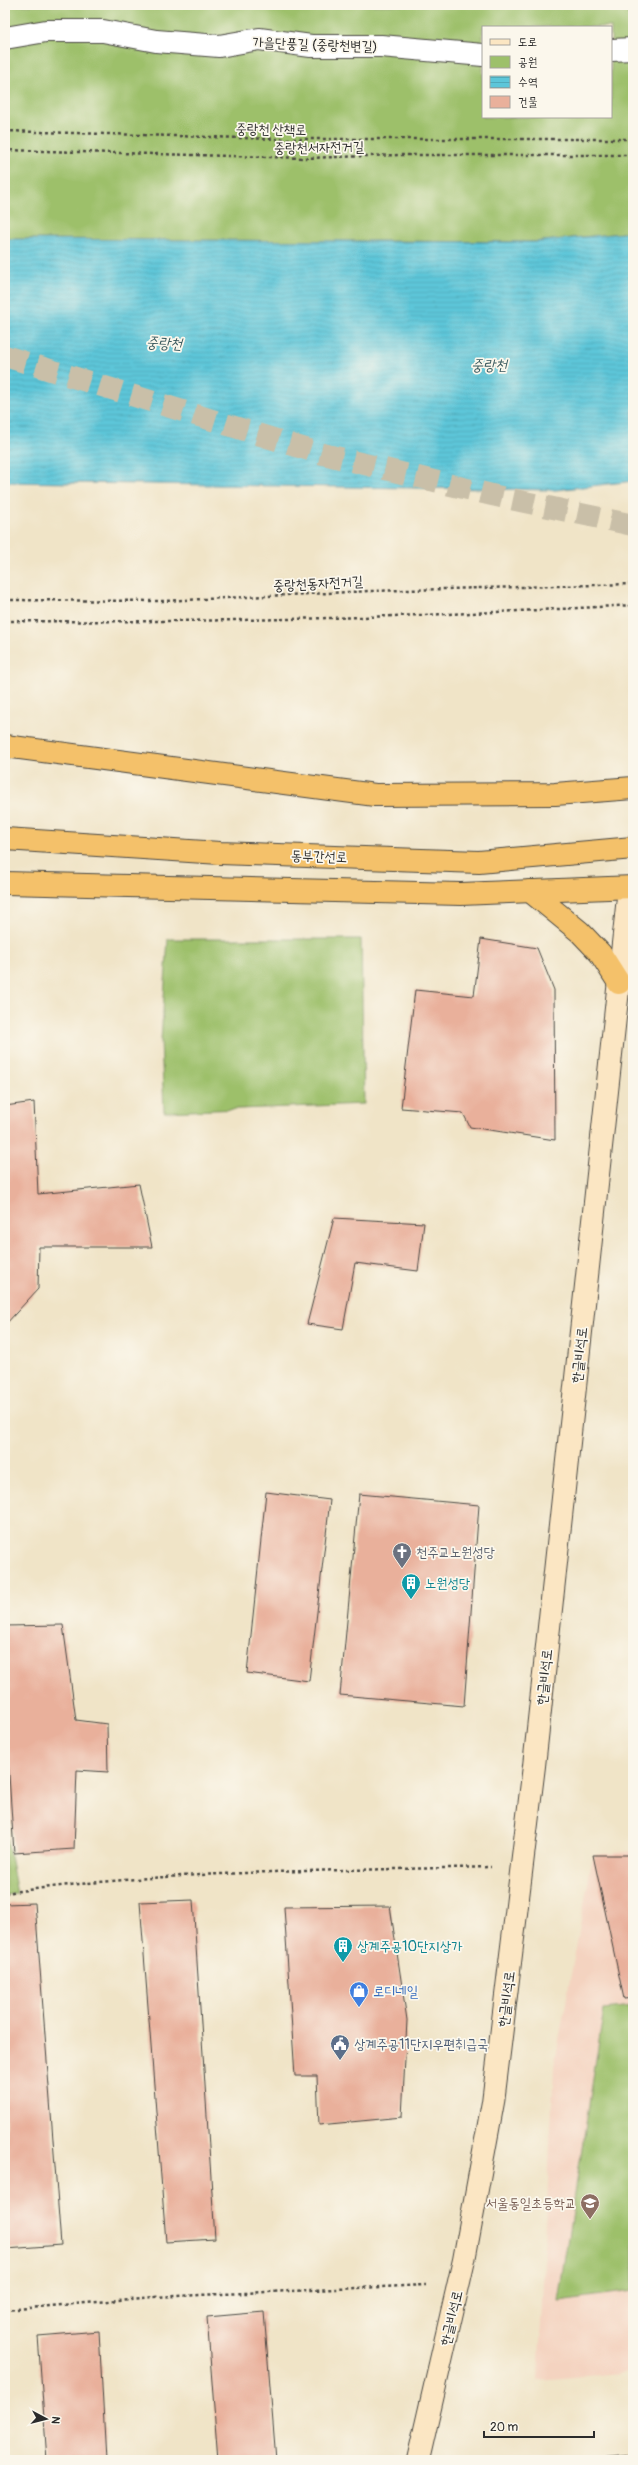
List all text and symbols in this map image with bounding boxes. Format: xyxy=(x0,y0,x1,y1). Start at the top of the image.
legend xyxy=(482,26,612,118)
street label: 가을단풍길 (중랑천변길) xyxy=(252,34,378,55)
text: 도로 xyxy=(518,35,537,50)
text: 공원 xyxy=(518,55,537,70)
text: 수역 xyxy=(518,75,538,90)
text: 건물 xyxy=(518,95,538,110)
street label: 중랑천 산책로 xyxy=(236,120,306,139)
street label: 중랑천서자전거길 xyxy=(274,138,365,157)
water label: 중랑천 xyxy=(145,333,184,354)
water label: 중랑천 xyxy=(471,356,509,375)
street label: 중랑천동자전거길 xyxy=(273,573,364,594)
street label: 동부간선로 xyxy=(291,847,347,866)
street label: 한글비석로 xyxy=(568,1326,591,1384)
church icon: 천주교노원성당 xyxy=(391,1541,413,1569)
place label: 천주교노원성당 xyxy=(416,1544,496,1561)
building icon: 노원성당 xyxy=(400,1572,422,1600)
place label: 노원성당 xyxy=(425,1575,471,1592)
street label: 한글비석로 xyxy=(533,1648,556,1706)
building icon: 상계주공10단지상가 xyxy=(332,1935,354,1963)
place label: 상계주공10단지상가 xyxy=(357,1938,463,1955)
street label: 한글비석로 xyxy=(495,1970,518,2028)
shop icon: 로디네일 xyxy=(348,1980,370,2008)
place label: 로디네일 xyxy=(373,1983,419,2000)
public building icon: 상계주공11단지우편취급국 xyxy=(329,2033,351,2061)
place label: 상계주공11단지우편취급국 xyxy=(354,2036,489,2053)
school or university icon: 서울동일초등학교 xyxy=(579,2192,601,2220)
place label: 서울동일초등학교 xyxy=(486,2195,576,2212)
street label: 한글비석로 xyxy=(437,2289,466,2347)
north arrow xyxy=(26,2399,66,2439)
scale bar xyxy=(484,2413,594,2439)
text: N xyxy=(48,2416,62,2425)
text: 20 m xyxy=(490,2420,519,2435)

